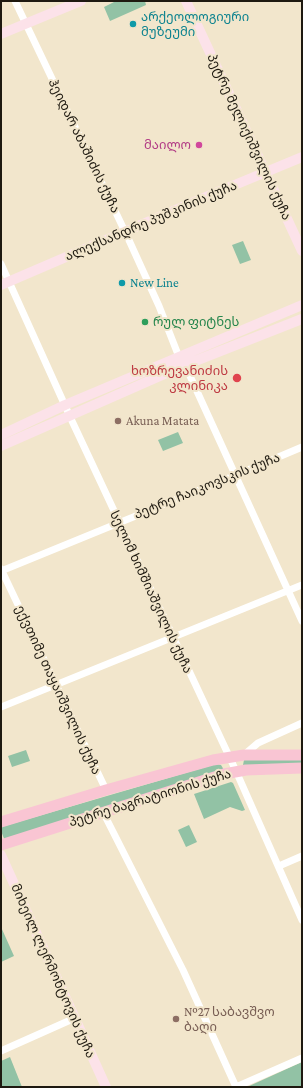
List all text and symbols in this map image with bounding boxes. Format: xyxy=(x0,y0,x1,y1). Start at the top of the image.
place label: არქეოლოგიური მუზეუმი xyxy=(141,9,249,40)
marker: არქეოლოგიური მუზეუმი xyxy=(128,19,138,29)
street label: პეტრე მელიქიშვილის ქუჩა xyxy=(204,51,294,223)
street label: ჰეიდარ აბაშიძის ქუჩა xyxy=(45,76,123,216)
place label: მაილო xyxy=(144,137,191,153)
marker: მაილო xyxy=(194,140,204,150)
street label: ალექსანდრე პუშკინის ქუჩა xyxy=(63,178,239,264)
place label: New Line xyxy=(130,275,179,291)
marker: New Line xyxy=(117,278,127,288)
place label: რულ ფიტნეს xyxy=(153,314,239,330)
marker: რულ ფიტნეს xyxy=(140,317,150,327)
place label: ხოზრევანიძის კლინიკა xyxy=(131,363,228,394)
marker: ხოზრევანიძის კლინიკა xyxy=(231,372,243,384)
place label: Akuna Matata xyxy=(126,413,199,429)
marker: Akuna Matata xyxy=(113,416,123,426)
street label: პეტრე ჩაიკოვსკის ქუჩა xyxy=(132,450,282,522)
street label: სელიმ ხიმშიაშვილის ქუჩა xyxy=(106,508,196,676)
street label: ექვთიმე თაყაიშვილის ქუჩა xyxy=(12,603,104,777)
street label: პეტრე ბაგრატიონის ქუჩა xyxy=(67,766,233,830)
street label: მიხეილ ლერმონტოვის ქუჩა xyxy=(7,882,99,1060)
place label: №27 საბავშვო ბაღი xyxy=(184,1004,275,1035)
marker: №27 საბავშვო ბაღი xyxy=(171,1014,181,1024)

